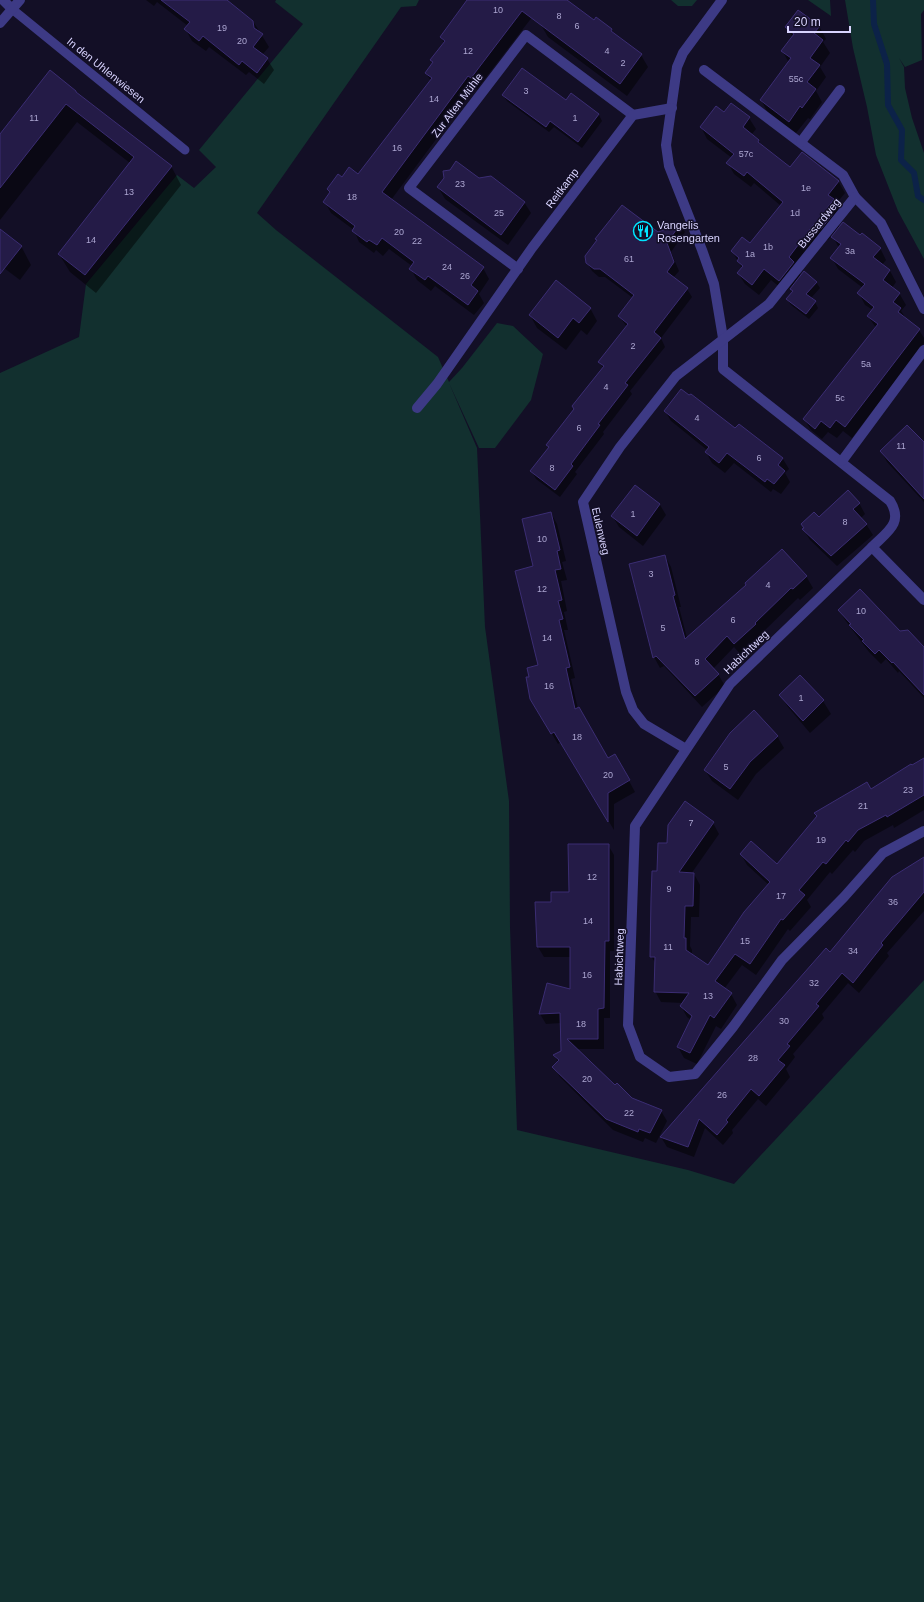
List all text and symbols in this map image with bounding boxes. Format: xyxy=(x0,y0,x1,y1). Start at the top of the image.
house number: 10 xyxy=(493,5,503,15)
scale bar xyxy=(788,8,850,34)
house number: 8 xyxy=(556,11,562,21)
text: 20 m xyxy=(794,15,821,29)
house number: 6 xyxy=(574,21,580,31)
house number: 19 xyxy=(217,23,227,33)
street label: In den Uhlenwiesen xyxy=(65,35,147,105)
house number: 20 xyxy=(237,36,247,46)
house number: 12 xyxy=(463,46,473,56)
house number: 4 xyxy=(604,46,610,56)
house number: 2 xyxy=(620,58,626,68)
street label: Zur Alten Mühle xyxy=(429,71,485,139)
house number: 55c xyxy=(789,74,804,84)
house number: 3 xyxy=(523,86,529,96)
house number: 14 xyxy=(429,94,439,104)
house number: 11 xyxy=(29,113,39,123)
house number: 1 xyxy=(572,113,578,123)
house number: 16 xyxy=(392,143,402,153)
house number: 57c xyxy=(739,149,754,159)
street label: Reitkamp xyxy=(543,166,581,210)
house number: 23 xyxy=(455,179,465,189)
house number: 1e xyxy=(801,183,811,193)
house number: 13 xyxy=(124,187,134,197)
house number: 18 xyxy=(347,192,357,202)
street label: Bussardweg xyxy=(795,196,843,250)
house number: 25 xyxy=(494,208,504,218)
house number: 1d xyxy=(790,208,800,218)
place label: Vangelis Rosengarten xyxy=(657,219,720,244)
restaurant icon: Vangelis Rosengarten xyxy=(632,220,654,242)
house number: 20 xyxy=(394,227,404,237)
house number: 14 xyxy=(86,235,96,245)
house number: 22 xyxy=(412,236,422,246)
house number: 1b xyxy=(763,242,773,252)
house number: 3a xyxy=(845,246,855,256)
house number: 1a xyxy=(745,249,755,259)
house number: 61 xyxy=(624,254,634,264)
house number: 24 xyxy=(442,262,452,272)
house number: 26 xyxy=(460,271,470,281)
house number: 2 xyxy=(630,341,636,351)
house number: 5a xyxy=(861,359,871,369)
house number: 4 xyxy=(603,382,609,392)
house number: 5c xyxy=(835,393,845,403)
house number: 4 xyxy=(694,413,700,423)
house number: 6 xyxy=(576,423,582,433)
house number: 11 xyxy=(896,441,906,451)
house number: 6 xyxy=(756,453,762,463)
house number: 8 xyxy=(549,463,555,473)
street label: Eulenweg xyxy=(590,506,612,556)
house number: 1 xyxy=(630,509,636,519)
house number: 8 xyxy=(842,517,848,527)
house number: 10 xyxy=(537,534,547,544)
house number: 3 xyxy=(648,569,654,579)
house number: 4 xyxy=(765,580,771,590)
house number: 12 xyxy=(537,584,547,594)
house number: 10 xyxy=(856,606,866,616)
house number: 6 xyxy=(730,615,736,625)
house number: 5 xyxy=(660,623,666,633)
street label: Habichtweg xyxy=(721,628,771,676)
house number: 14 xyxy=(542,633,552,643)
house number: 8 xyxy=(694,657,700,667)
house number: 16 xyxy=(544,681,554,691)
house number: 1 xyxy=(798,693,804,703)
house number: 18 xyxy=(572,732,582,742)
house number: 5 xyxy=(723,762,729,772)
house number: 20 xyxy=(603,770,613,780)
house number: 23 xyxy=(903,785,913,795)
house number: 21 xyxy=(858,801,868,811)
house number: 7 xyxy=(688,818,694,828)
house number: 19 xyxy=(816,835,826,845)
house number: 12 xyxy=(587,872,597,882)
house number: 9 xyxy=(666,884,672,894)
house number: 17 xyxy=(776,891,786,901)
house number: 36 xyxy=(888,897,898,907)
house number: 14 xyxy=(583,916,593,926)
street label: Habichtweg xyxy=(612,928,626,986)
house number: 15 xyxy=(740,936,750,946)
house number: 11 xyxy=(663,942,673,952)
house number: 34 xyxy=(848,946,858,956)
house number: 16 xyxy=(582,970,592,980)
house number: 32 xyxy=(809,978,819,988)
house number: 13 xyxy=(703,991,713,1001)
house number: 30 xyxy=(779,1016,789,1026)
house number: 18 xyxy=(576,1019,586,1029)
house number: 28 xyxy=(748,1053,758,1063)
house number: 20 xyxy=(582,1074,592,1084)
house number: 26 xyxy=(717,1090,727,1100)
house number: 22 xyxy=(624,1108,634,1118)

